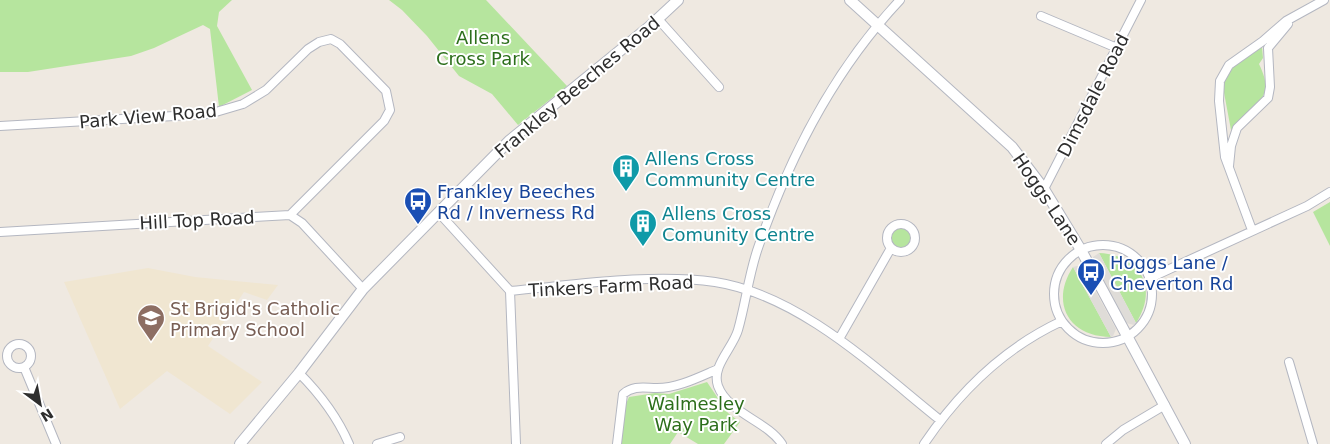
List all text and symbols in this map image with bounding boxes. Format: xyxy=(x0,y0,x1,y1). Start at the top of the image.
street label: Frankley Beeches Road xyxy=(490,12,664,162)
park label: Allens Cross Park xyxy=(436,27,531,69)
street label: Dimsdale Road xyxy=(1053,30,1133,160)
street label: Park View Road xyxy=(78,100,218,132)
place label: Allens Cross Community Centre xyxy=(645,148,815,190)
street label: Hoggs Lane xyxy=(1009,149,1085,249)
building icon: Allens Cross Community Centre xyxy=(611,153,641,192)
place label: Frankley Beeches Rd / Inverness Rd xyxy=(437,181,595,223)
bus stop icon: Frankley Beeches Rd / Inverness Rd xyxy=(403,186,433,225)
place label: Allens Cross Comunity Centre xyxy=(662,203,815,245)
street label: Hill Top Road xyxy=(139,206,255,234)
building icon: Allens Cross Comunity Centre xyxy=(628,208,658,247)
place label: Hoggs Lane / Cheverton Rd xyxy=(1110,252,1233,294)
bus stop icon: Hoggs Lane / Cheverton Rd xyxy=(1076,257,1106,296)
street label: Tinkers Farm Road xyxy=(527,271,694,301)
place label: St Brigid's Catholic Primary School xyxy=(170,298,340,340)
school or university icon: St Brigid's Catholic Primary School xyxy=(136,303,166,342)
north arrow xyxy=(15,379,65,429)
park label: Walmesley Way Park xyxy=(647,393,745,435)
text: N xyxy=(38,405,56,425)

